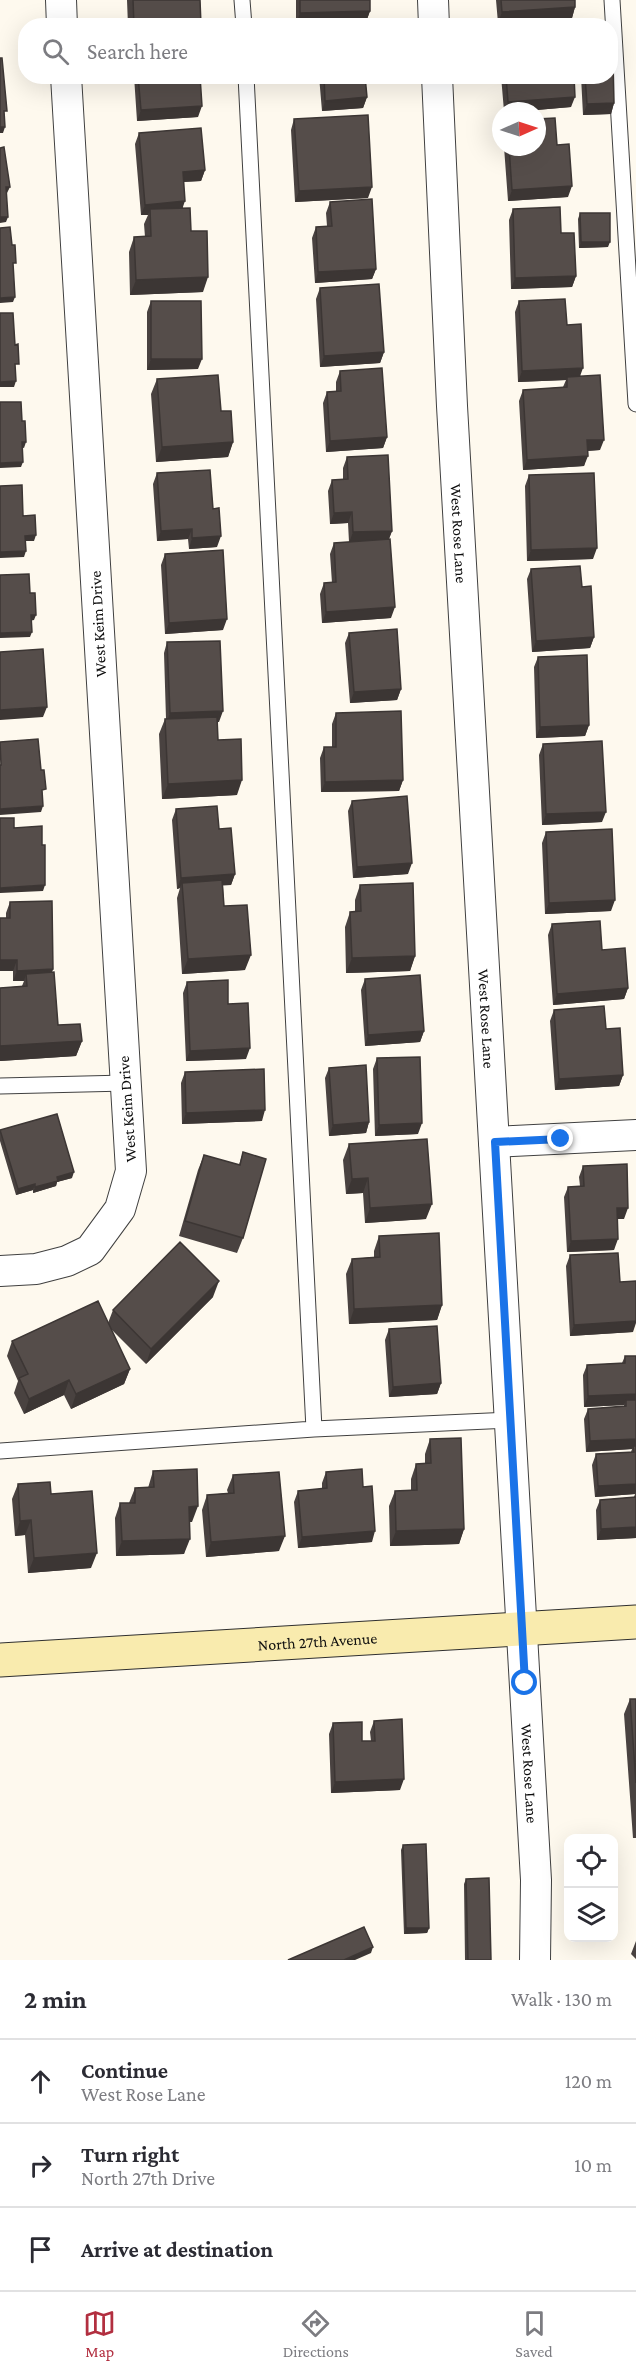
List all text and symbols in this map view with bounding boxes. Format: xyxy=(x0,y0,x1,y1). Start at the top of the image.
search box xyxy=(18,18,618,84)
icon: search xyxy=(39,35,72,68)
text: Search here xyxy=(87,39,188,64)
north arrow xyxy=(492,102,546,156)
street label: West Rose Lane xyxy=(448,483,471,584)
street label: West Keim Drive xyxy=(87,570,109,678)
street label: West Rose Lane xyxy=(476,968,498,1069)
street label: West Keim Drive xyxy=(115,1055,139,1163)
route end xyxy=(547,1125,573,1151)
street label: North 27th Avenue xyxy=(257,1629,378,1653)
route start xyxy=(511,1669,537,1695)
street label: West Rose Lane xyxy=(519,1723,541,1824)
map controls xyxy=(564,1834,618,1942)
button: locate xyxy=(564,1834,618,1888)
button: layers xyxy=(564,1888,618,1942)
text: 2 min xyxy=(24,1985,87,2014)
text: Walk · 130 m xyxy=(511,1988,612,2010)
text: Continue xyxy=(81,2058,168,2083)
icon: ahead xyxy=(24,2065,57,2098)
text: 120 m xyxy=(565,2070,612,2092)
text: West Rose Lane xyxy=(81,2083,205,2105)
text: Turn right xyxy=(81,2142,179,2167)
icon: right xyxy=(24,2149,57,2182)
text: 10 m xyxy=(574,2154,612,2176)
text: North 27th Drive xyxy=(81,2167,215,2189)
icon: arrive xyxy=(24,2233,57,2266)
text: Arrive at destination xyxy=(81,2237,273,2262)
tab: Map xyxy=(83,2307,116,2360)
tab: Directions xyxy=(283,2307,349,2360)
tab: Saved xyxy=(515,2307,553,2360)

